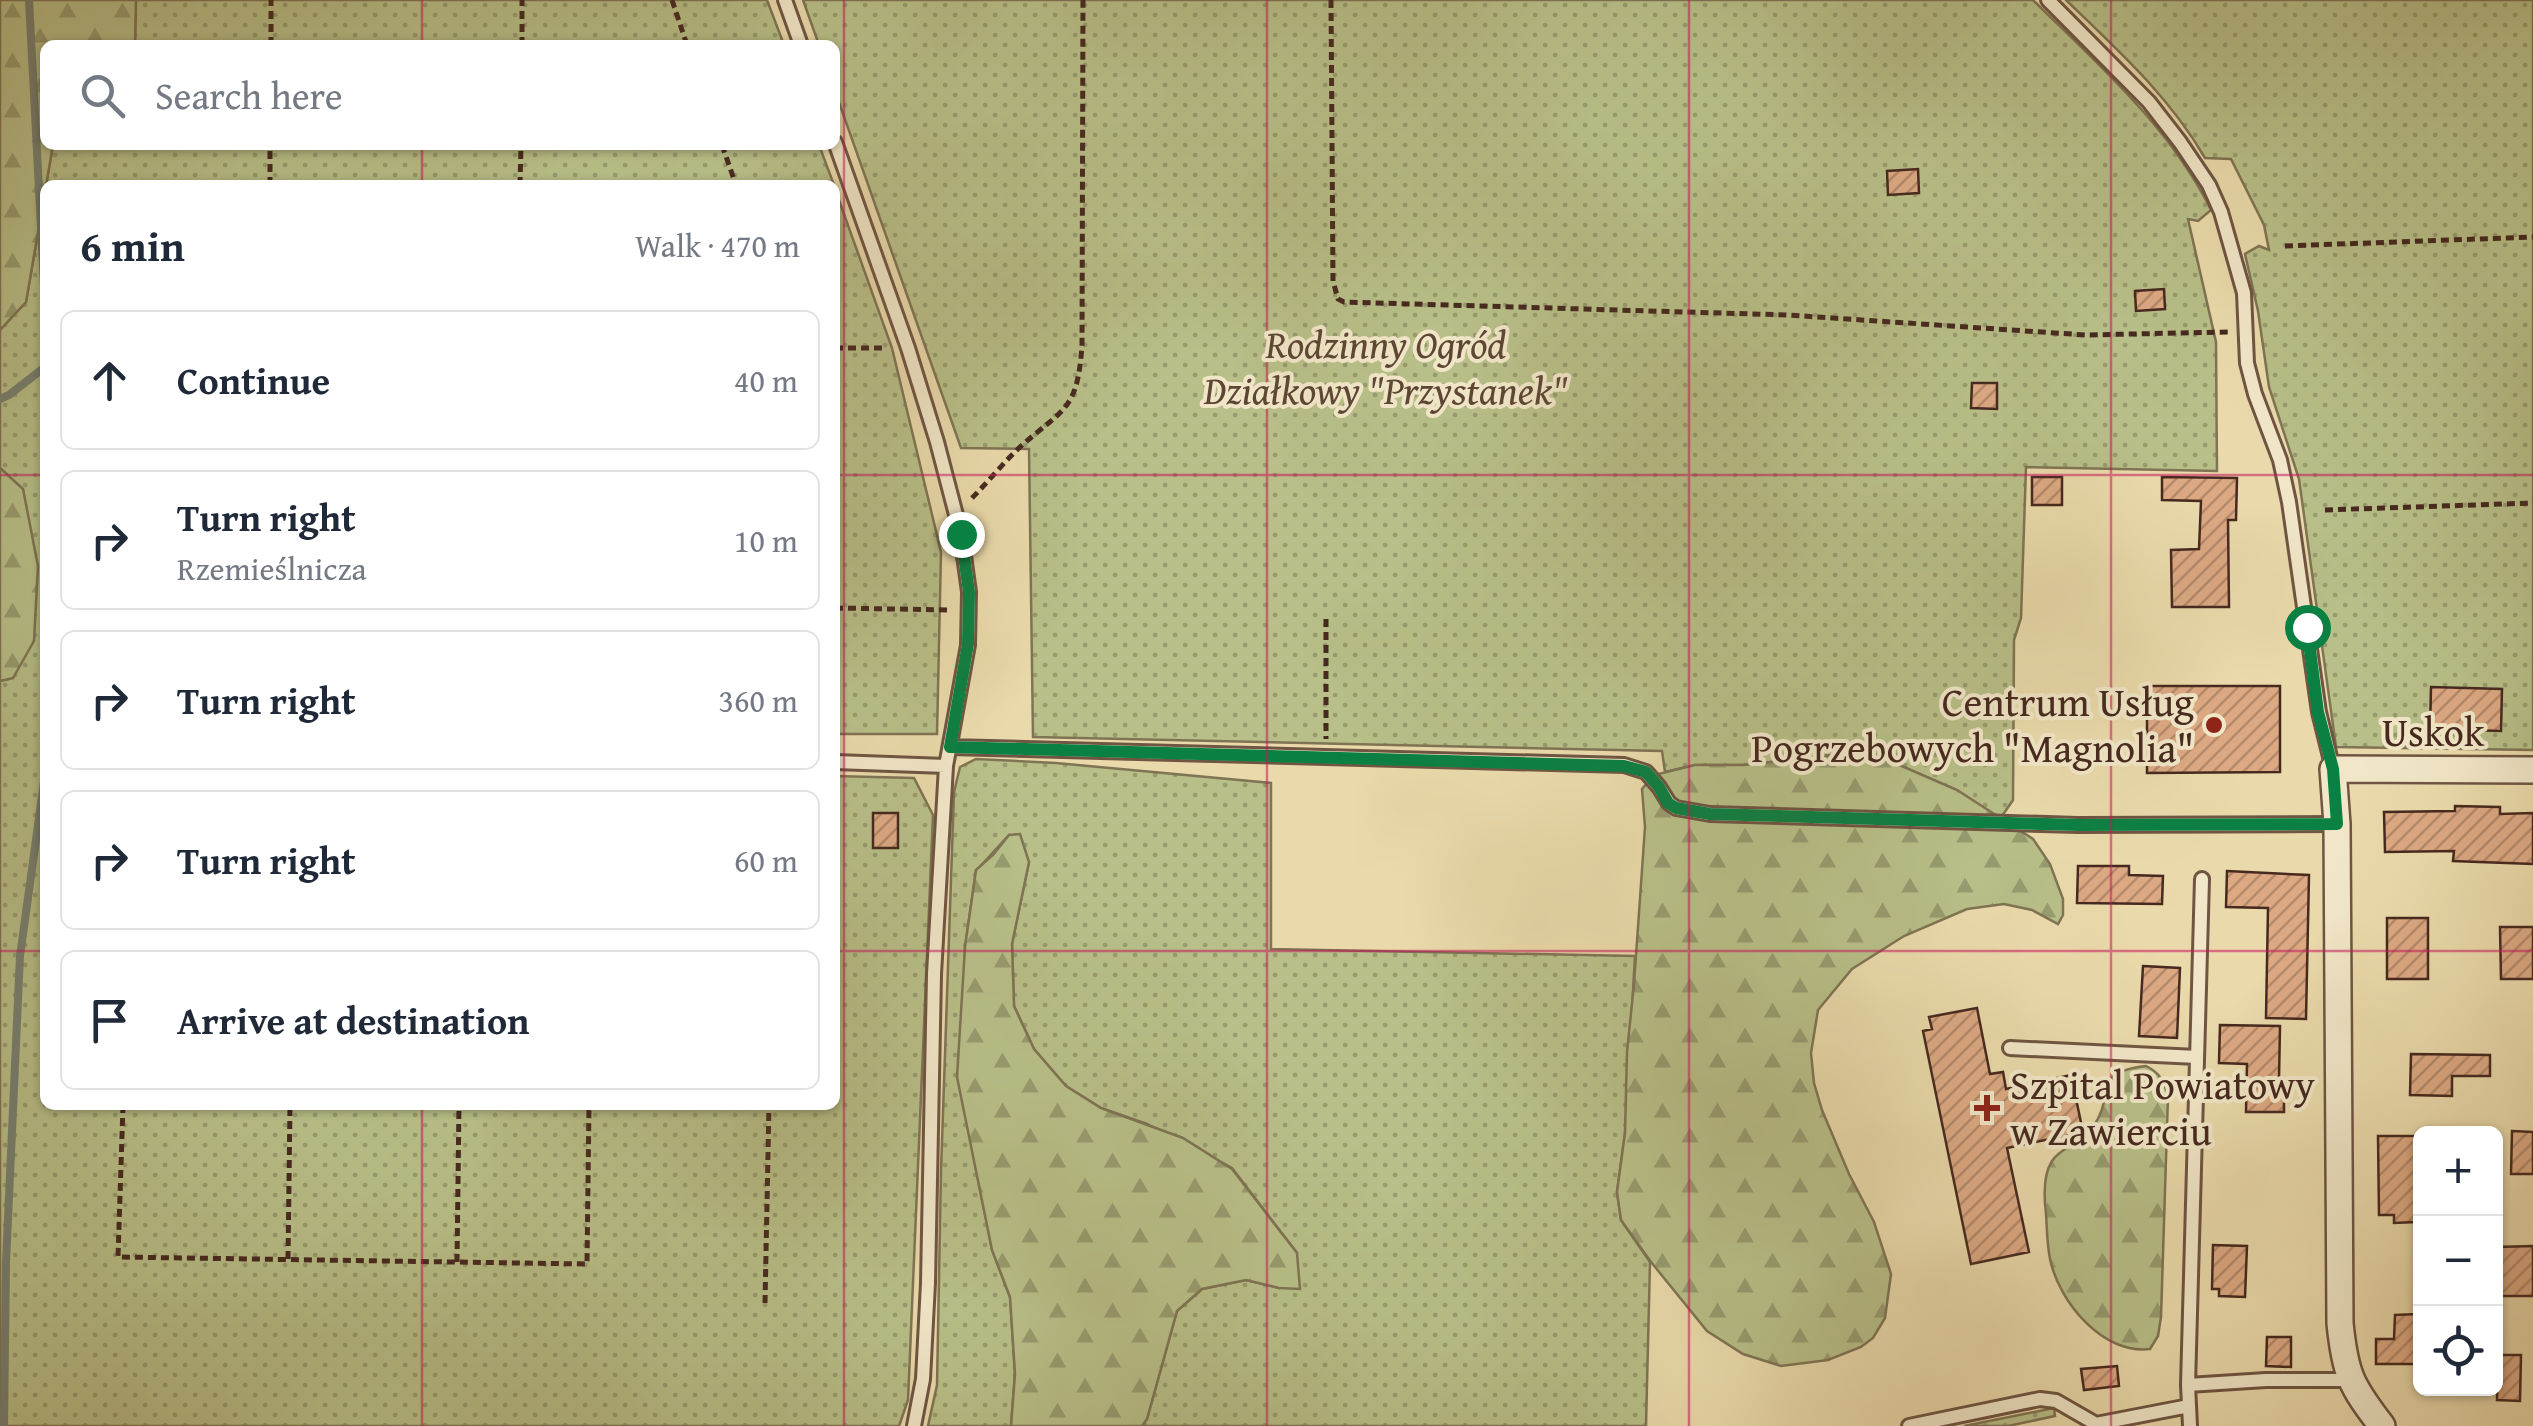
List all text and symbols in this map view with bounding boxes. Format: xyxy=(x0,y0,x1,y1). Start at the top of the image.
search box xyxy=(40,40,840,150)
text: Search here xyxy=(155,67,343,123)
icon: search xyxy=(75,68,130,123)
text: 6 min xyxy=(80,215,185,276)
text: Walk · 470 m xyxy=(635,222,800,269)
park label: Rodzinny Ogród Działkowy "Przystanek" xyxy=(1203,314,1568,419)
text: Continue xyxy=(177,352,330,408)
icon: ahead xyxy=(82,353,137,408)
text: 40 m xyxy=(734,357,798,404)
text: Turn right xyxy=(177,489,356,545)
route end xyxy=(939,512,985,558)
icon: right xyxy=(82,513,137,568)
text: 10 m xyxy=(734,517,798,564)
text: Rzemieślnicza xyxy=(177,545,367,592)
route start xyxy=(2285,605,2331,651)
text: Turn right xyxy=(177,672,356,728)
place label: Centrum Usług Pogrzebowych "Magnolia" xyxy=(1751,672,2194,777)
icon: right xyxy=(82,673,137,728)
text: 360 m xyxy=(719,677,798,724)
street label: Uskok xyxy=(2382,702,2485,761)
marker: Centrum Usług Pogrzebowych "Magnolia" xyxy=(2203,714,2225,736)
text: Turn right xyxy=(177,832,356,888)
icon: right xyxy=(82,833,137,888)
text: 60 m xyxy=(734,837,798,884)
text: Arrive at destination xyxy=(177,992,530,1048)
icon: arrive xyxy=(82,993,137,1048)
place label: Szpital Powiatowy w Zawierciu xyxy=(2010,1055,2315,1160)
marker: Szpital Powiatowy w Zawierciu xyxy=(1974,1095,2000,1121)
map controls xyxy=(2413,1126,2503,1396)
button: + xyxy=(2413,1126,2503,1216)
button: − xyxy=(2413,1216,2503,1306)
button: locate xyxy=(2413,1306,2503,1396)

